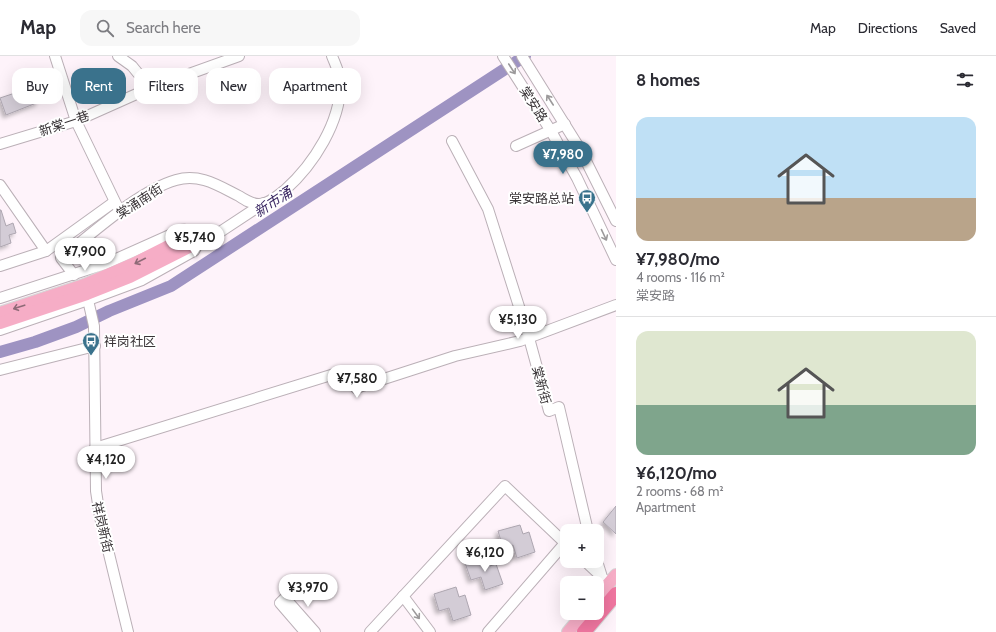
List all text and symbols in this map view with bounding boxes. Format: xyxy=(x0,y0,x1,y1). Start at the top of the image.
search box xyxy=(80,10,360,46)
text: Map xyxy=(20,16,56,39)
icon: search xyxy=(94,17,116,39)
text: Search here xyxy=(126,19,201,37)
text: Map xyxy=(810,19,836,37)
text: Directions xyxy=(858,19,918,37)
text: Saved xyxy=(940,19,976,37)
one-way arrow xyxy=(508,63,516,74)
chip: Buy xyxy=(12,68,63,104)
chip: Rent xyxy=(71,68,126,104)
chip: Filters xyxy=(134,68,198,104)
chip: New xyxy=(206,68,261,104)
chip: Apartment xyxy=(269,68,361,104)
icon: filters xyxy=(954,69,976,91)
text: 8 homes xyxy=(636,70,700,90)
street label: 棠安路 xyxy=(517,83,551,125)
one-way arrow xyxy=(546,95,554,106)
street label: 新棠一巷 xyxy=(37,107,91,139)
pin: ¥7,980 xyxy=(530,141,596,175)
icon: home xyxy=(770,143,842,215)
text: ¥7,980 xyxy=(542,146,584,162)
street label: 棠涌南街 xyxy=(113,180,165,222)
water label: 新市涌 xyxy=(250,182,297,221)
bus stop icon: 棠安路总站 xyxy=(577,188,597,213)
place label: 棠安路总站 xyxy=(509,190,574,206)
pin: ¥5,740 xyxy=(162,224,228,258)
text: ¥5,740 xyxy=(174,229,216,245)
one-way arrow xyxy=(601,229,608,241)
pin: ¥7,900 xyxy=(52,238,118,272)
text: ¥7,900 xyxy=(64,243,106,259)
text: ¥7,980/mo xyxy=(636,249,720,269)
one-way arrow xyxy=(134,258,146,265)
text: 4 rooms · 116 m² xyxy=(636,269,725,285)
text: 棠安路 xyxy=(636,287,675,303)
one-way arrow xyxy=(12,304,25,311)
pin: ¥5,130 xyxy=(485,306,551,340)
text: ¥5,130 xyxy=(499,311,537,327)
bus stop icon: 祥岗社区 xyxy=(81,331,101,356)
place label: 祥岗社区 xyxy=(104,333,156,349)
icon: home xyxy=(770,357,842,429)
street label: 棠新街 xyxy=(529,364,555,406)
pin: ¥7,580 xyxy=(324,365,390,399)
text: ¥7,580 xyxy=(336,370,378,386)
pin: ¥4,120 xyxy=(73,446,139,480)
text: ¥4,120 xyxy=(86,451,126,467)
text: ¥6,120/mo xyxy=(636,463,717,483)
text: 2 rooms · 68 m² xyxy=(636,483,724,499)
text: Apartment xyxy=(636,499,696,515)
street label: 祥岗新街 xyxy=(89,500,117,554)
map controls xyxy=(560,524,604,620)
button: + xyxy=(560,524,604,568)
pin: ¥6,120 xyxy=(452,539,518,573)
text: ¥6,120 xyxy=(466,544,504,560)
pin: ¥3,970 xyxy=(275,574,341,608)
button: − xyxy=(560,576,604,620)
text: ¥3,970 xyxy=(288,579,328,595)
one-way arrow xyxy=(412,609,421,620)

